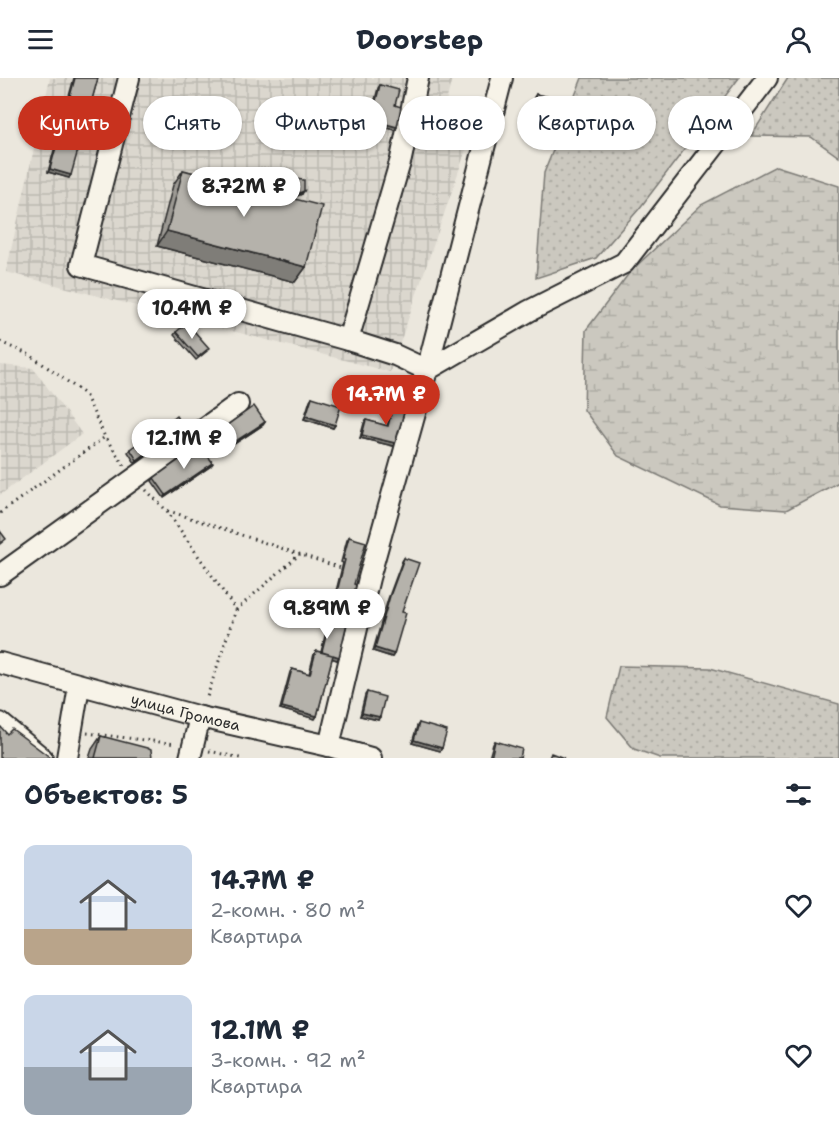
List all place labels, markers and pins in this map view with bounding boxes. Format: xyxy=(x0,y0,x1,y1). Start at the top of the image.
pin: 8.72M ₽ xyxy=(189,167,299,218)
pin: 10.4M ₽ xyxy=(137,289,247,340)
pin: 14.7M ₽ xyxy=(331,375,441,426)
pin: 12.1M ₽ xyxy=(129,419,239,470)
pin: 9.89M ₽ xyxy=(272,589,382,640)

